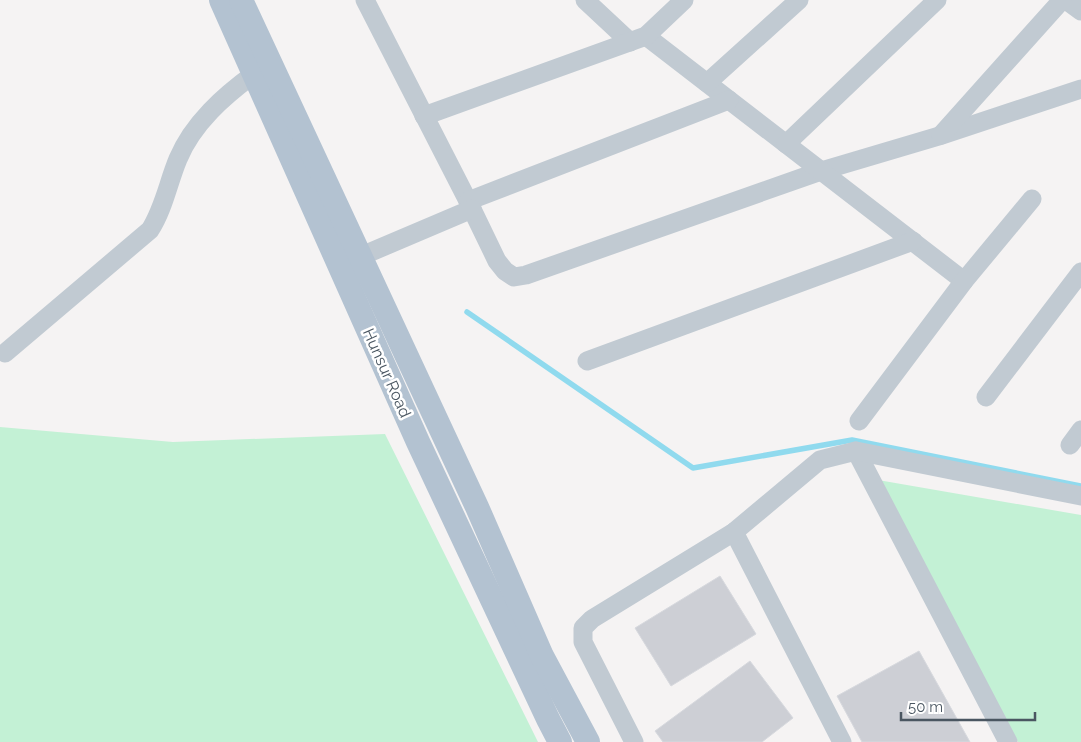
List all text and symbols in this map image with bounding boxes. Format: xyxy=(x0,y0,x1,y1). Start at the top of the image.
street label: Hunsur Road xyxy=(359,325,415,421)
scale bar xyxy=(901,690,1035,722)
text: 50 m xyxy=(908,698,943,716)

